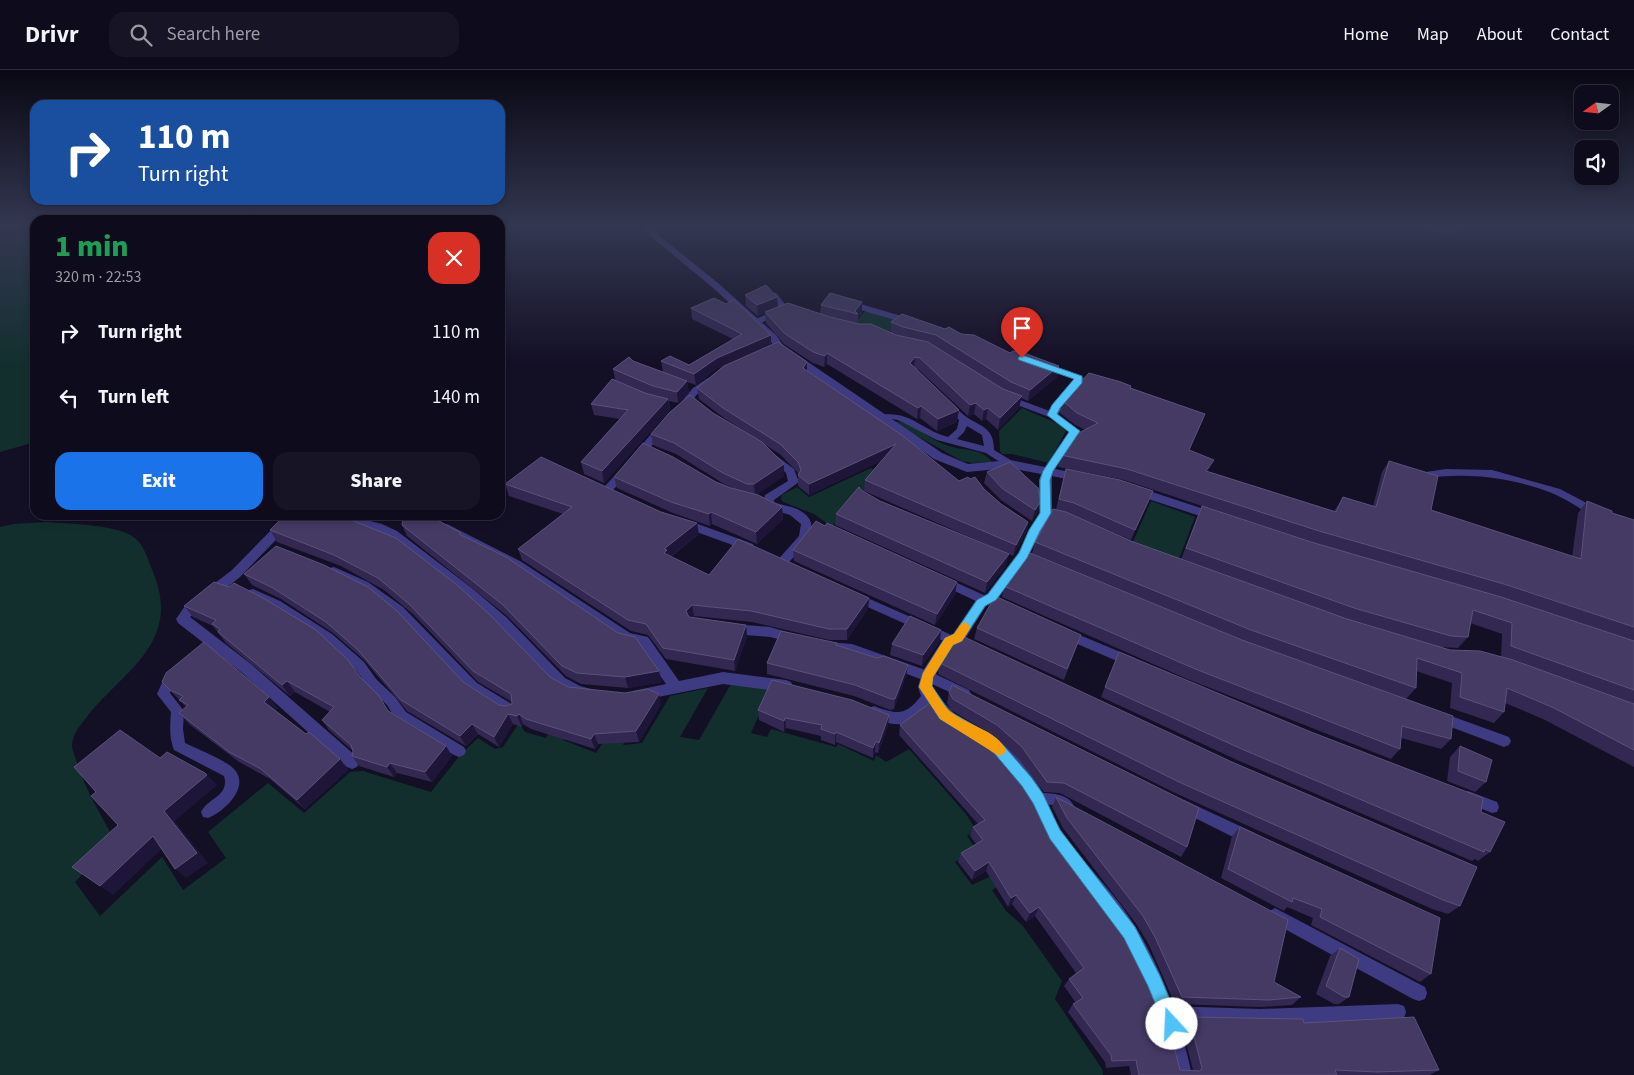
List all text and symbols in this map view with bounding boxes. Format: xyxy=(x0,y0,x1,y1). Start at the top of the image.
search box xyxy=(109,12,459,57)
text: Drivr xyxy=(25,17,79,52)
icon: search xyxy=(127,21,155,49)
text: Search here xyxy=(167,21,260,48)
text: Home xyxy=(1343,22,1389,47)
text: Map xyxy=(1417,22,1449,47)
text: About xyxy=(1477,22,1522,47)
text: Contact xyxy=(1550,22,1609,47)
north arrow xyxy=(1574,85,1619,130)
map controls xyxy=(1574,85,1619,185)
text: 110 m xyxy=(138,112,230,162)
icon: right xyxy=(55,120,120,185)
button: sound xyxy=(1574,140,1619,185)
text: Turn right xyxy=(138,158,228,190)
text: 1 min xyxy=(55,225,129,268)
button: close xyxy=(428,232,480,284)
text: 320 m · 22:53 xyxy=(55,266,142,288)
pin xyxy=(1001,307,1043,358)
icon: arrive xyxy=(1008,314,1036,342)
icon: right xyxy=(55,319,83,347)
text: Turn right xyxy=(98,319,182,346)
text: 110 m xyxy=(432,319,480,346)
icon: left xyxy=(55,384,83,412)
text: Turn left xyxy=(98,384,169,411)
text: 140 m xyxy=(432,384,480,411)
button: Exit xyxy=(55,452,263,510)
button: Share xyxy=(273,452,480,510)
position arrow xyxy=(1145,997,1197,1049)

